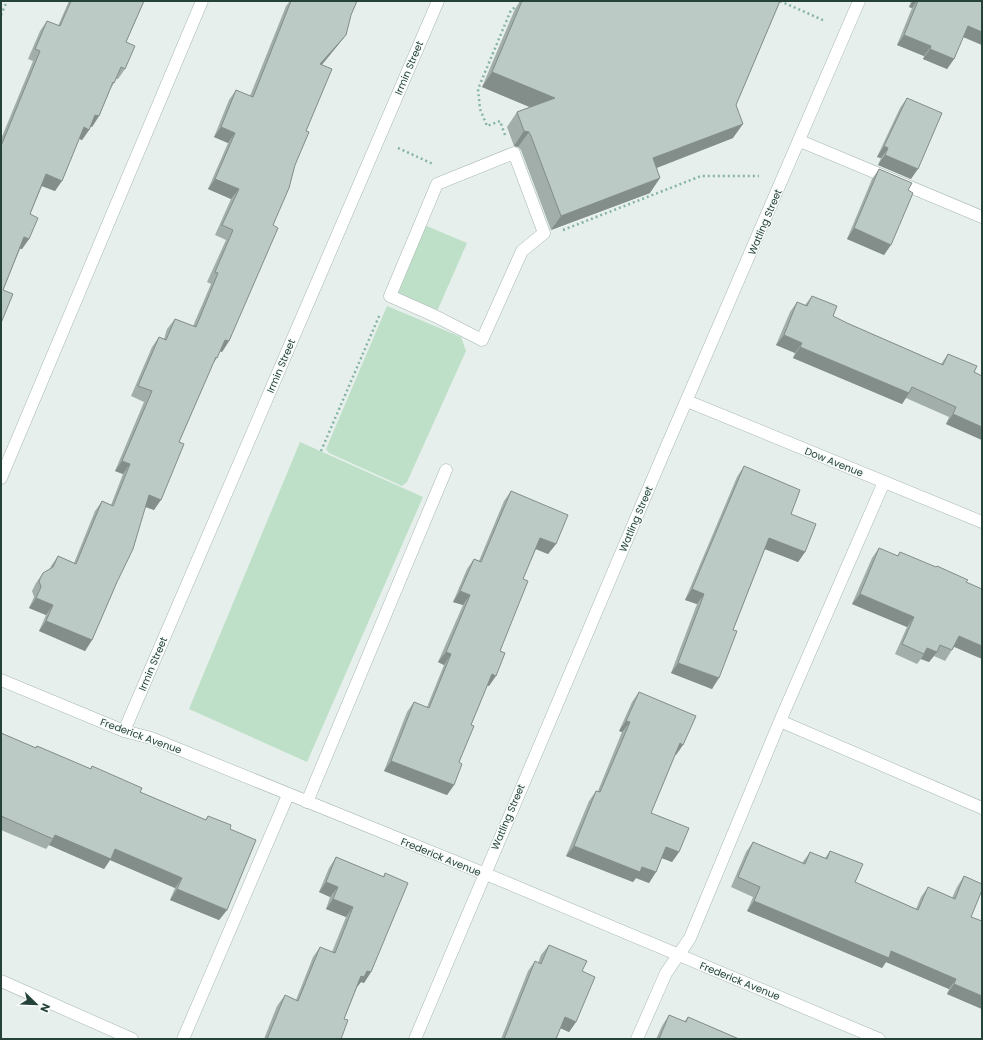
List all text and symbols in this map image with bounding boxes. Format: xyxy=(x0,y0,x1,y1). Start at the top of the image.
street label: Irmin Street xyxy=(391,38,427,97)
street label: Watling Street xyxy=(744,186,786,257)
street label: Irmin Street xyxy=(263,336,299,395)
street label: Dow Avenue xyxy=(802,443,866,481)
street label: Watling Street xyxy=(615,483,657,554)
street label: Irmin Street xyxy=(135,634,171,693)
street label: Frederick Avenue xyxy=(98,714,184,758)
street label: Watling Street xyxy=(487,781,529,852)
street label: Frederick Avenue xyxy=(399,834,483,880)
street label: Frederick Avenue xyxy=(698,958,782,1004)
north arrow xyxy=(16,984,56,1024)
text: N xyxy=(36,1001,54,1015)

